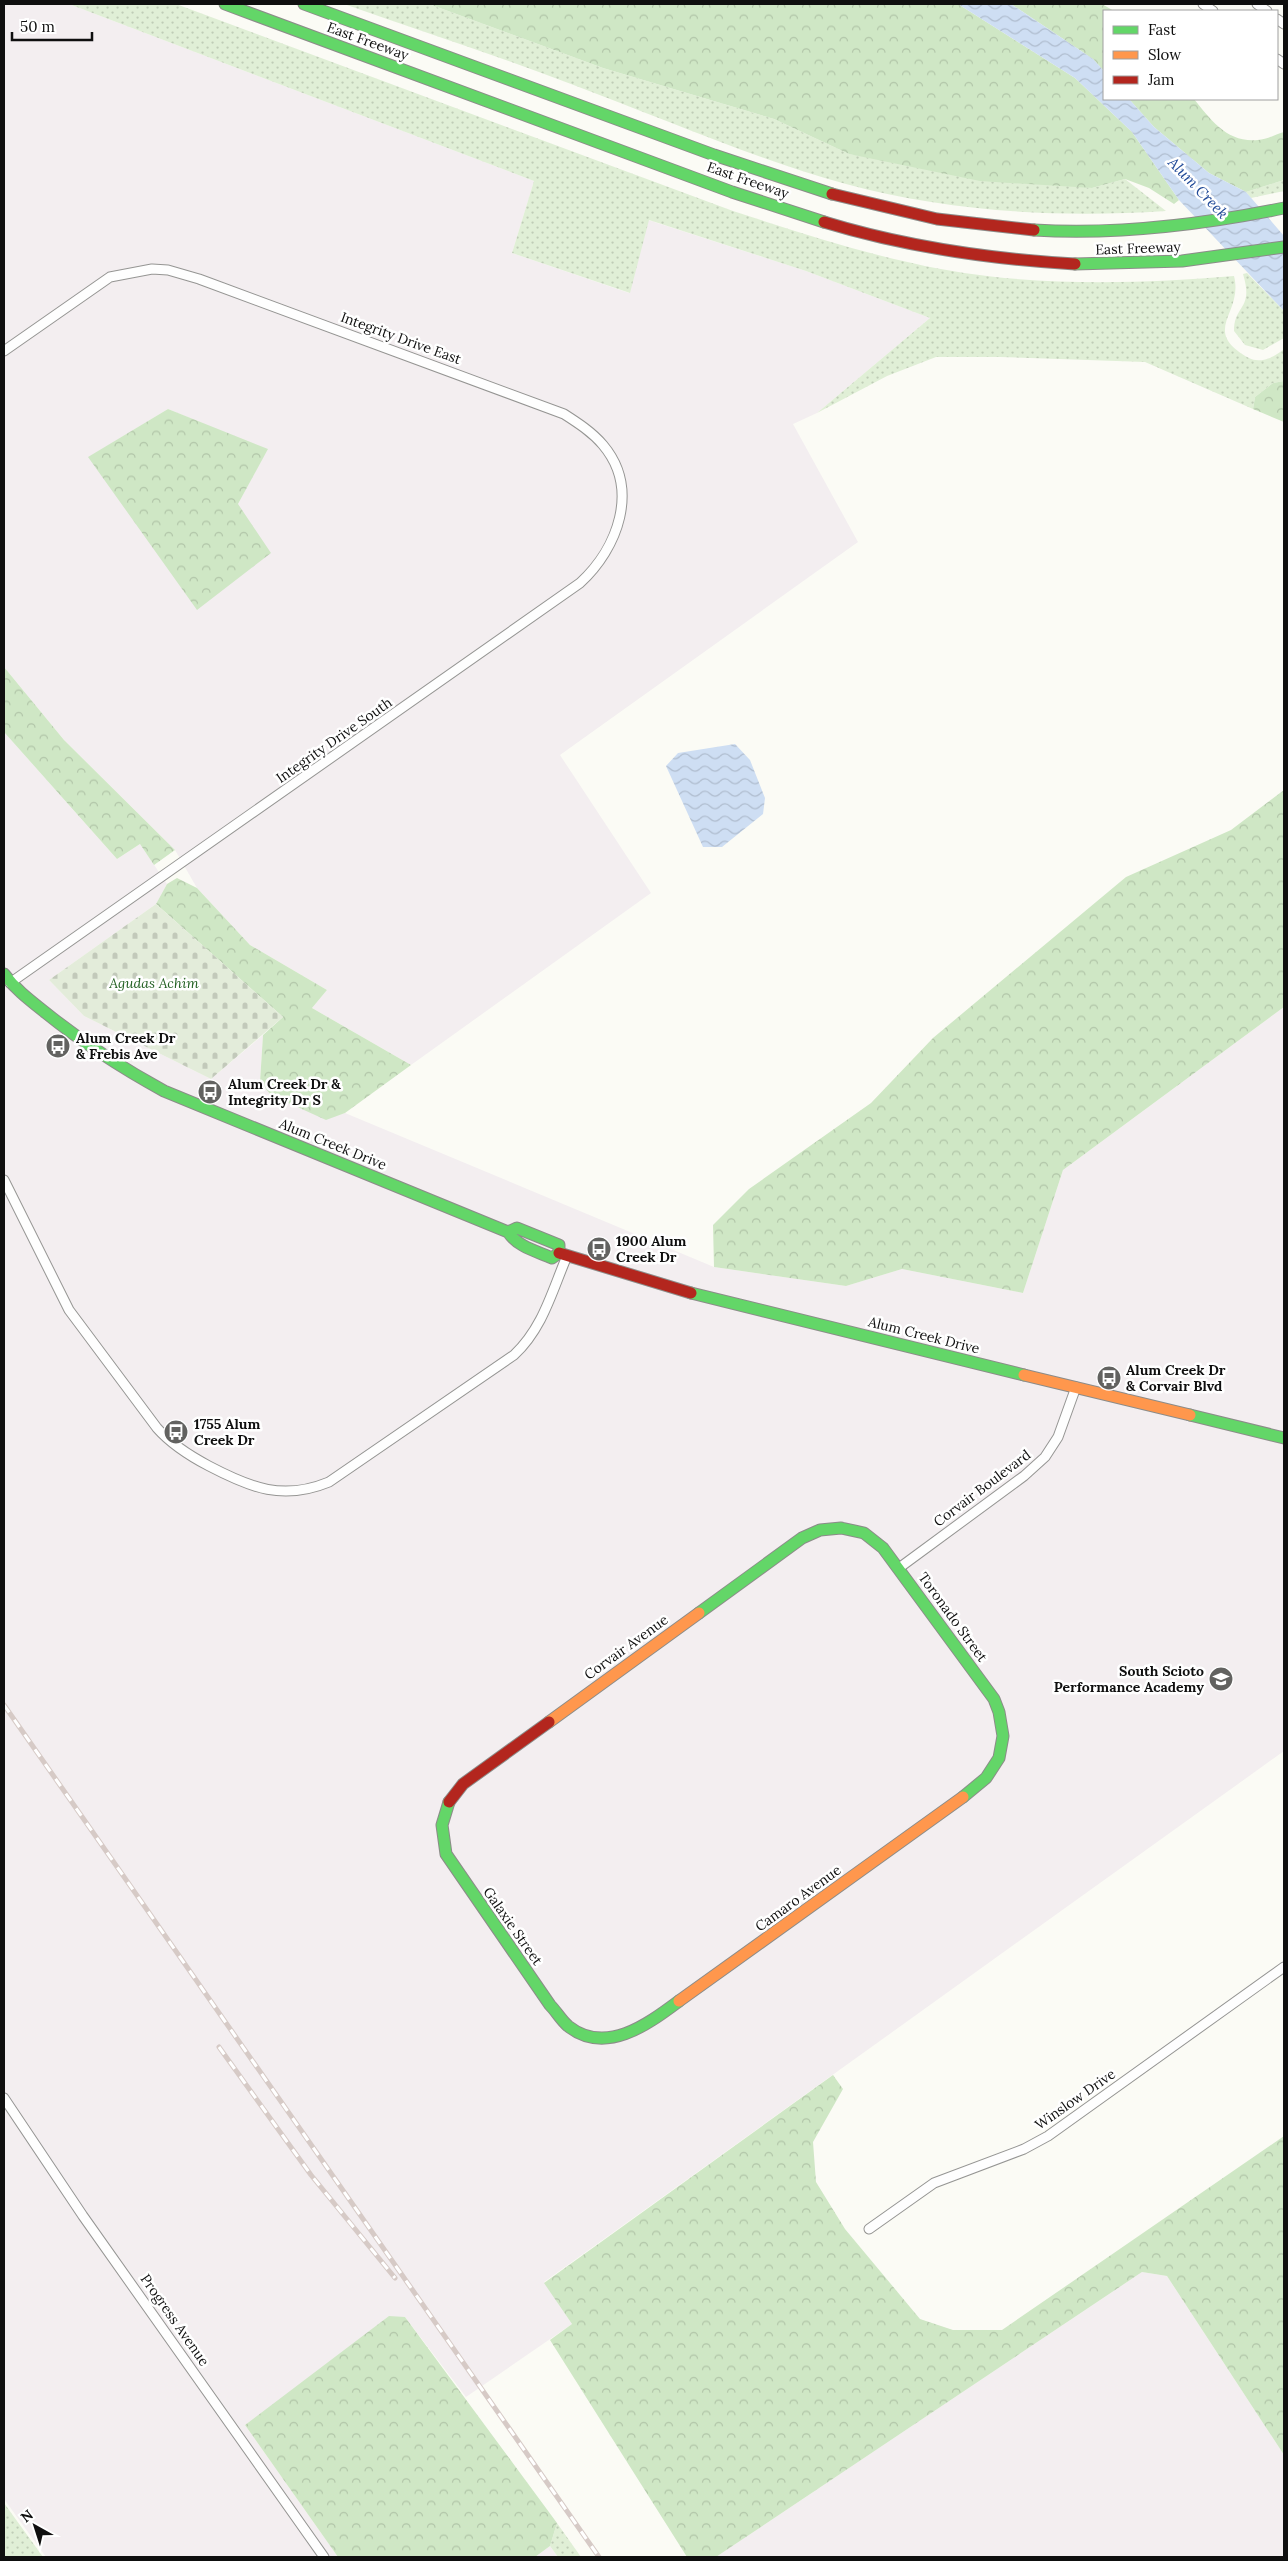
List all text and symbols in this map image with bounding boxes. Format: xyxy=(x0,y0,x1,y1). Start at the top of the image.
scale bar xyxy=(12,10,92,42)
legend xyxy=(1103,10,1278,100)
text: 50 m xyxy=(20,17,55,36)
street label: East Freeway xyxy=(325,18,412,64)
text: Fast xyxy=(1148,20,1176,39)
text: Slow xyxy=(1148,45,1181,64)
text: Jam xyxy=(1147,70,1175,89)
water label: Alum Creek xyxy=(1164,152,1233,223)
street label: East Freeway xyxy=(705,158,792,203)
street label: East Freeway xyxy=(1095,237,1182,258)
street label: Integrity Drive East xyxy=(338,308,464,368)
street label: Integrity Drive South xyxy=(273,693,395,787)
park label: Agudas Achim xyxy=(108,974,200,992)
place label: Alum Creek Dr & Frebis Ave xyxy=(76,1029,176,1063)
bus stop icon: Alum Creek Dr & Frebis Ave xyxy=(45,1033,71,1059)
place label: Alum Creek Dr & Integrity Dr S xyxy=(228,1075,341,1109)
bus stop icon: Alum Creek Dr & Integrity Dr S xyxy=(197,1079,223,1105)
street label: Alum Creek Drive xyxy=(276,1114,390,1174)
place label: 1900 Alum Creek Dr xyxy=(616,1232,687,1266)
bus stop icon: 1900 Alum Creek Dr xyxy=(586,1236,612,1262)
street label: Alum Creek Drive xyxy=(865,1312,982,1358)
place label: Alum Creek Dr & Corvair Blvd xyxy=(1126,1361,1226,1395)
bus stop icon: Alum Creek Dr & Corvair Blvd xyxy=(1096,1365,1122,1391)
place label: 1755 Alum Creek Dr xyxy=(194,1415,260,1449)
bus stop icon: 1755 Alum Creek Dr xyxy=(163,1419,189,1445)
street label: Corvair Boulevard xyxy=(930,1446,1034,1530)
street label: Toronado Street xyxy=(914,1569,992,1666)
street label: Corvair Avenue xyxy=(580,1610,672,1684)
place label: South Scioto Performance Academy xyxy=(1054,1662,1204,1696)
school or university icon: South Scioto Performance Academy xyxy=(1208,1666,1234,1692)
street label: Camaro Avenue xyxy=(751,1860,845,1935)
street label: Galaxie Street xyxy=(479,1883,547,1969)
street label: Winslow Drive xyxy=(1031,2064,1119,2133)
street label: Progress Avenue xyxy=(137,2271,214,2370)
north arrow xyxy=(10,2501,60,2551)
text: N xyxy=(17,2505,37,2526)

